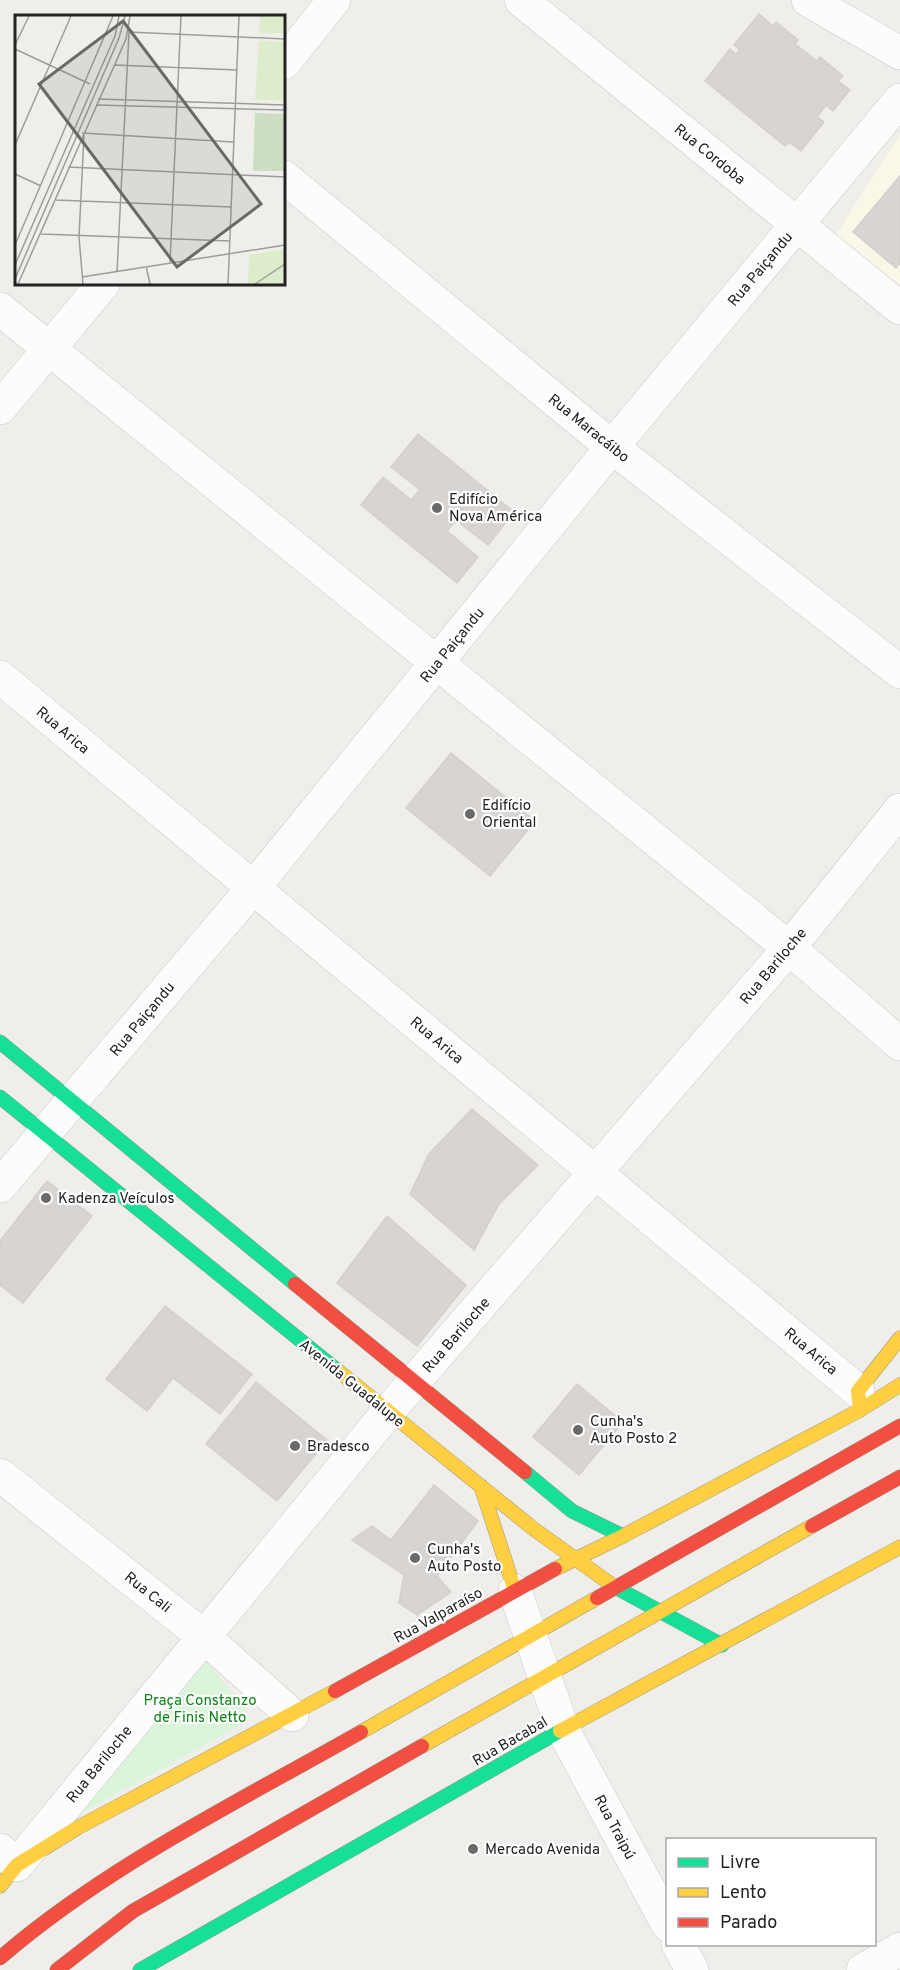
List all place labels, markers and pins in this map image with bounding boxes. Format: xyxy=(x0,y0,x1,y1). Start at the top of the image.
place label: Edifício Nova América xyxy=(449,491,542,527)
marker: Edifício Nova América xyxy=(430,501,444,515)
place label: Edifício Oriental xyxy=(482,797,536,833)
marker: Edifício Oriental xyxy=(463,807,477,821)
place label: Kadenza Veículos xyxy=(58,1190,175,1209)
marker: Kadenza Veículos xyxy=(39,1191,53,1205)
place label: Cunha's Auto Posto 2 xyxy=(590,1413,677,1449)
marker: Cunha's Auto Posto 2 xyxy=(571,1423,585,1437)
place label: Bradesco xyxy=(307,1438,370,1457)
marker: Bradesco xyxy=(288,1439,302,1453)
place label: Cunha's Auto Posto xyxy=(427,1541,501,1577)
marker: Cunha's Auto Posto xyxy=(408,1551,422,1565)
place label: Mercado Avenida xyxy=(485,1841,600,1860)
marker: Mercado Avenida xyxy=(466,1842,480,1856)

